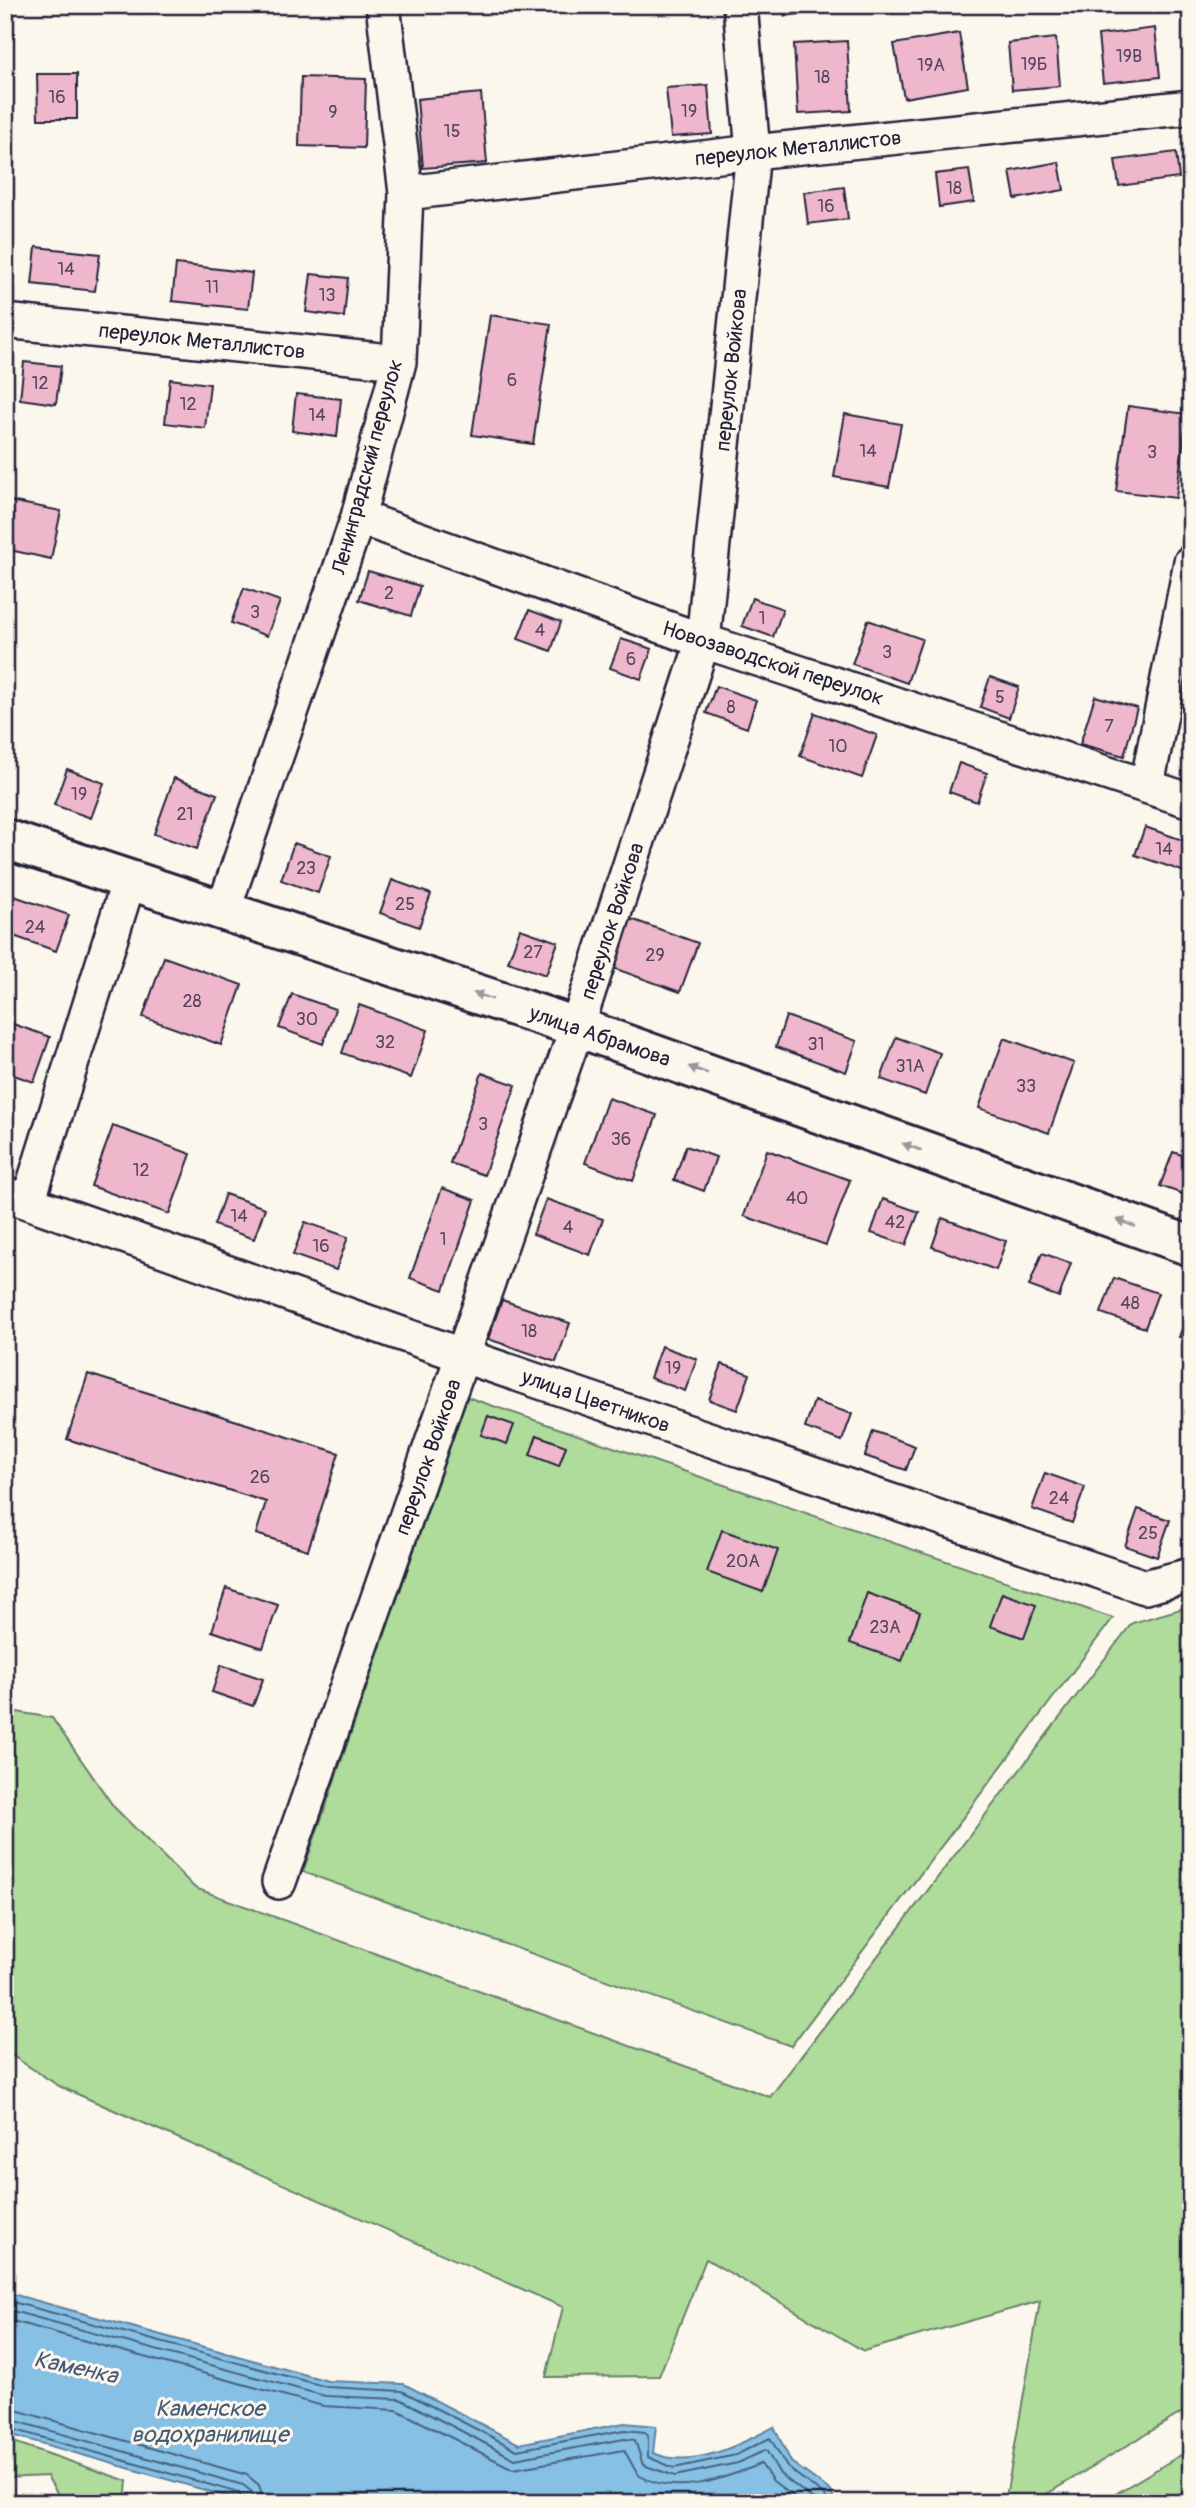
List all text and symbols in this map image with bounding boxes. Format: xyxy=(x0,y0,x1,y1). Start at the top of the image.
house number: 19В xyxy=(1116,45,1142,68)
house number: 19Б xyxy=(1020,53,1048,76)
house number: 19А xyxy=(917,54,945,77)
house number: 18 xyxy=(814,66,830,89)
house number: 16 xyxy=(48,86,66,109)
house number: 19 xyxy=(681,100,697,123)
house number: 9 xyxy=(328,101,338,124)
house number: 15 xyxy=(444,120,460,143)
street label: переулок Металлистов xyxy=(693,124,903,173)
house number: 18 xyxy=(946,177,962,200)
house number: 16 xyxy=(817,195,835,218)
house number: 14 xyxy=(57,258,75,281)
house number: 11 xyxy=(205,276,219,299)
house number: 13 xyxy=(318,284,336,307)
street label: переулок Войкова xyxy=(710,287,753,453)
street label: переулок Металлистов xyxy=(97,317,307,366)
street label: Ленинградский переулок xyxy=(326,356,409,579)
house number: 6 xyxy=(507,369,517,392)
house number: 12 xyxy=(31,372,49,395)
house number: 12 xyxy=(179,393,197,416)
house number: 14 xyxy=(308,404,326,427)
house number: 14 xyxy=(859,440,877,463)
house number: 3 xyxy=(1147,441,1157,464)
house number: 2 xyxy=(384,582,394,605)
house number: 3 xyxy=(250,601,260,624)
house number: 1 xyxy=(758,607,766,630)
street label: Новозаводской переулок xyxy=(659,615,887,712)
house number: 4 xyxy=(535,619,546,642)
house number: 3 xyxy=(882,641,892,664)
house number: 6 xyxy=(626,648,636,671)
house number: 5 xyxy=(995,686,1005,709)
house number: 8 xyxy=(726,696,736,719)
house number: 7 xyxy=(1104,715,1114,738)
house number: 10 xyxy=(828,735,848,758)
house number: 19 xyxy=(71,783,87,806)
house number: 21 xyxy=(176,803,194,826)
house number: 14 xyxy=(1155,838,1173,861)
street label: переулок Войкова xyxy=(574,839,651,1003)
house number: 23 xyxy=(296,857,316,880)
house number: 25 xyxy=(395,893,415,916)
house number: 24 xyxy=(25,916,46,939)
house number: 27 xyxy=(523,941,543,964)
house number: 29 xyxy=(645,944,665,967)
house number: 28 xyxy=(182,990,202,1013)
one-way arrow xyxy=(472,990,493,1001)
street label: улица Абрамова xyxy=(525,999,674,1073)
house number: 30 xyxy=(296,1008,318,1031)
house number: 32 xyxy=(375,1031,395,1054)
house number: 31 xyxy=(807,1033,825,1056)
house number: 31А xyxy=(896,1055,925,1078)
one-way arrow xyxy=(687,1064,708,1075)
house number: 33 xyxy=(1016,1075,1036,1098)
house number: 3 xyxy=(478,1113,488,1136)
house number: 36 xyxy=(611,1128,631,1151)
one-way arrow xyxy=(902,1141,923,1152)
house number: 12 xyxy=(132,1159,150,1182)
house number: 40 xyxy=(786,1187,808,1210)
house number: 14 xyxy=(230,1205,248,1228)
house number: 42 xyxy=(885,1211,905,1234)
house number: 4 xyxy=(563,1216,574,1239)
one-way arrow xyxy=(1116,1217,1137,1228)
house number: 1 xyxy=(439,1228,447,1251)
house number: 16 xyxy=(312,1235,330,1258)
house number: 48 xyxy=(1120,1292,1140,1315)
house number: 18 xyxy=(521,1320,537,1343)
house number: 19 xyxy=(665,1357,681,1380)
street label: улица Цветников xyxy=(517,1363,674,1440)
street label: переулок Войкова xyxy=(389,1375,468,1539)
house number: 26 xyxy=(250,1466,270,1489)
house number: 24 xyxy=(1049,1487,1070,1510)
house number: 25 xyxy=(1138,1522,1158,1545)
house number: 20А xyxy=(726,1550,760,1573)
house number: 23А xyxy=(869,1616,901,1639)
water label: Каменка xyxy=(32,2345,121,2391)
water label: Каменское водохранилище xyxy=(132,2394,291,2449)

